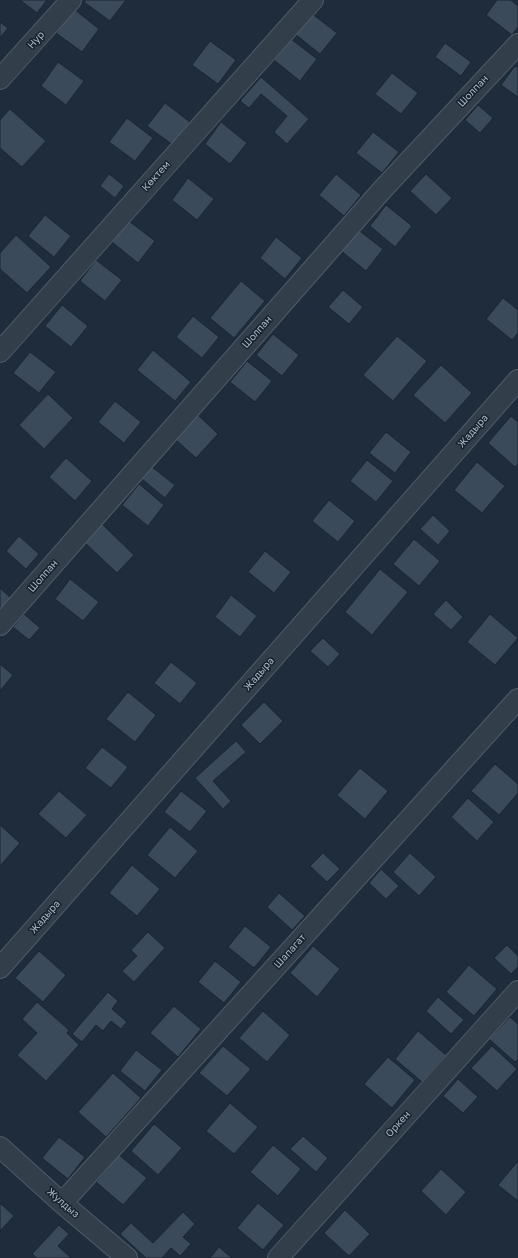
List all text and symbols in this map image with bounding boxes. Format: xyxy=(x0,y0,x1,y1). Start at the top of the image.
street label: Нур xyxy=(25,29,47,51)
street label: Шолпан xyxy=(455,73,491,109)
street label: Көктем xyxy=(139,158,173,194)
street label: Шолпан xyxy=(240,313,274,351)
street label: Жадыра xyxy=(455,412,491,450)
street label: Шолпан xyxy=(26,557,60,595)
street label: Жадыра xyxy=(241,655,277,693)
street label: Жадыра xyxy=(27,898,63,936)
street label: Шапагат xyxy=(272,931,308,971)
street label: Оркен xyxy=(383,1108,413,1140)
street label: Жулдыз xyxy=(44,1186,82,1220)

